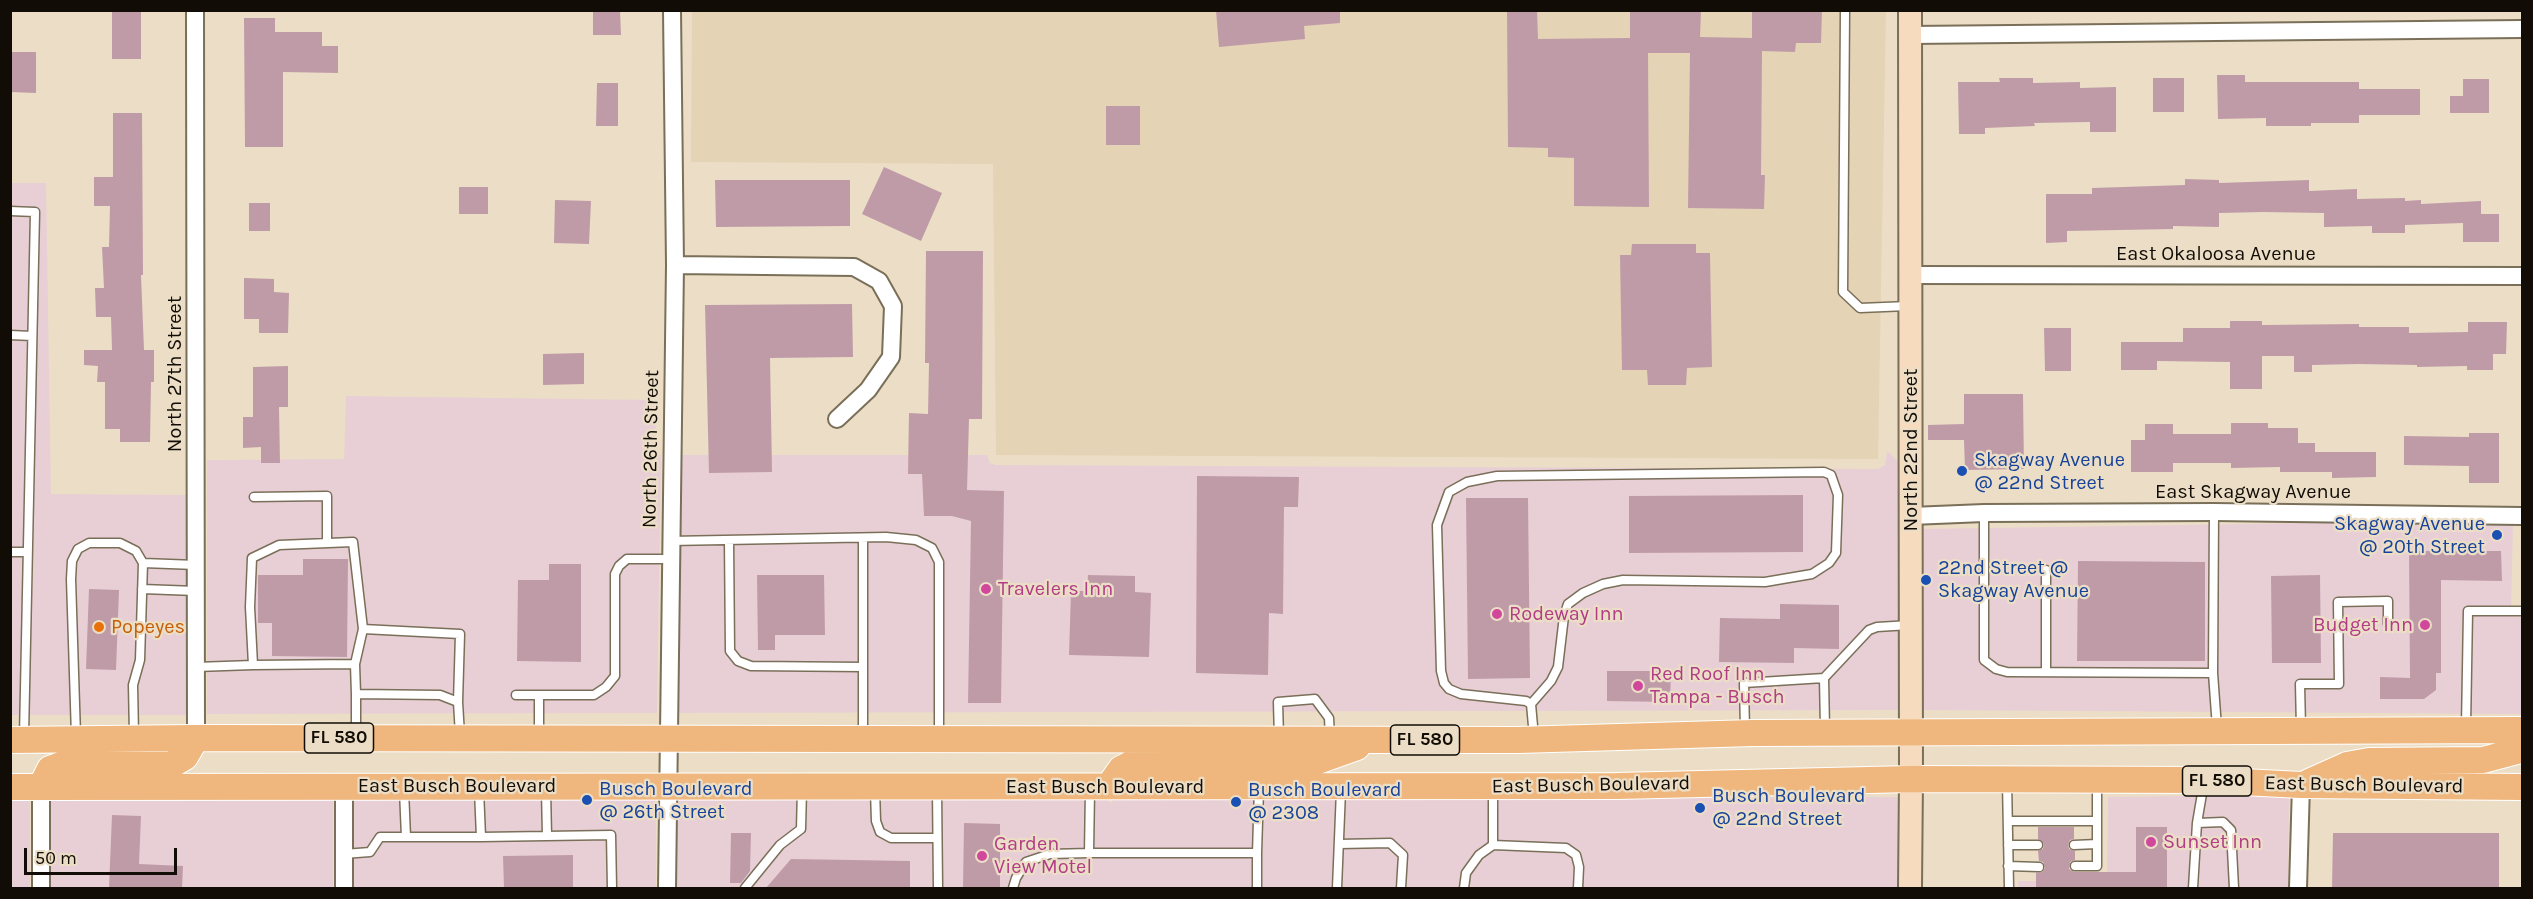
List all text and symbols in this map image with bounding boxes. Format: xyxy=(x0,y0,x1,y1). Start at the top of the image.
street label: East Okaloosa Avenue xyxy=(2116,242,2316,266)
street label: North 27th Street xyxy=(163,296,187,452)
street label: North 22nd Street xyxy=(1899,369,1923,531)
street label: North 26th Street xyxy=(638,370,664,528)
place label: Skagway Avenue @ 22nd Street xyxy=(1974,448,2125,495)
marker: Skagway Avenue @ 22nd Street xyxy=(1955,464,1969,478)
street label: East Skagway Avenue xyxy=(2155,480,2351,504)
place label: Skagway Avenue @ 20th Street xyxy=(2334,512,2485,559)
marker: Skagway Avenue @ 20th Street xyxy=(2490,528,2504,542)
place label: 22nd Street @ Skagway Avenue xyxy=(1938,556,2089,603)
marker: 22nd Street @ Skagway Avenue xyxy=(1919,573,1933,587)
place label: Travelers Inn xyxy=(998,577,1113,601)
marker: Travelers Inn xyxy=(979,582,993,596)
place label: Rodeway Inn xyxy=(1509,602,1624,626)
marker: Rodeway Inn xyxy=(1490,607,1504,621)
place label: Budget Inn xyxy=(2313,613,2413,637)
place label: Popeyes xyxy=(111,615,185,639)
marker: Budget Inn xyxy=(2418,618,2432,632)
marker: Popeyes xyxy=(92,620,106,634)
place label: Red Roof Inn Tampa - Busch xyxy=(1650,662,1785,709)
marker: Red Roof Inn Tampa - Busch xyxy=(1631,679,1645,693)
road number: FL 580 xyxy=(304,723,374,753)
road number: FL 580 xyxy=(1390,725,1460,755)
road number: FL 580 xyxy=(2182,766,2252,796)
street label: East Busch Boulevard xyxy=(1491,771,1691,799)
street label: East Busch Boulevard xyxy=(2264,771,2464,799)
street label: East Busch Boulevard xyxy=(358,774,556,798)
street label: East Busch Boulevard xyxy=(1006,775,1204,799)
place label: Busch Boulevard @ 26th Street xyxy=(599,777,753,824)
place label: Busch Boulevard @ 2308 xyxy=(1248,778,1402,825)
place label: Busch Boulevard @ 22nd Street xyxy=(1712,784,1866,831)
marker: Busch Boulevard @ 26th Street xyxy=(580,793,594,807)
marker: Busch Boulevard @ 2308 xyxy=(1229,795,1243,809)
marker: Busch Boulevard @ 22nd Street xyxy=(1693,801,1707,815)
place label: Sunset Inn xyxy=(2163,830,2262,854)
place label: Garden View Motel xyxy=(994,832,1092,879)
marker: Sunset Inn xyxy=(2144,835,2158,849)
scale bar xyxy=(27,836,180,874)
text: 50 m xyxy=(35,847,77,869)
marker: Garden View Motel xyxy=(975,849,989,863)

